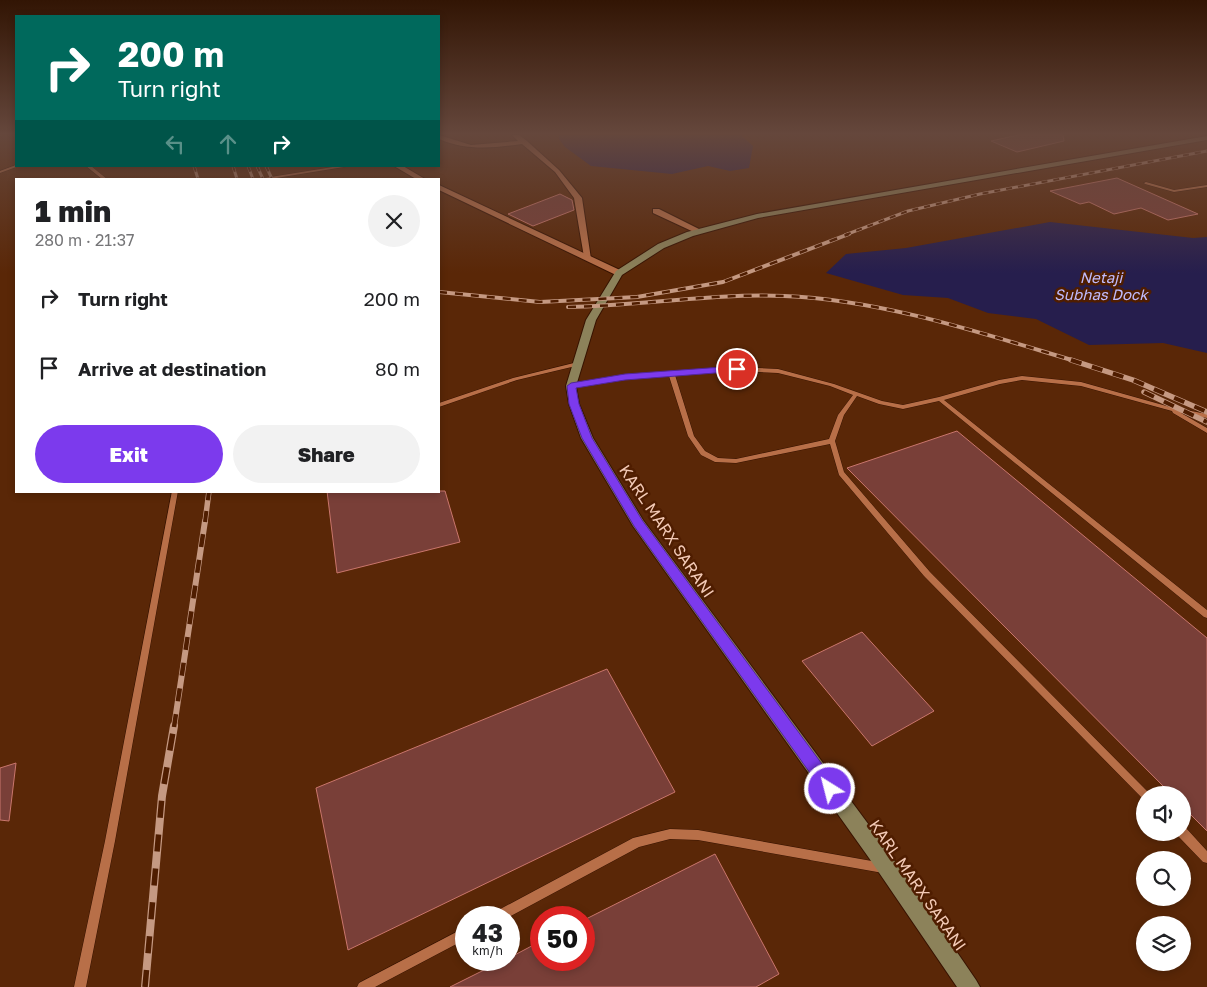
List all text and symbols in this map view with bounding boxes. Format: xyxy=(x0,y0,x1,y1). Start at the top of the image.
text: 200 m xyxy=(118,33,224,75)
icon: right xyxy=(35,35,100,100)
text: Turn right xyxy=(118,75,221,102)
icon: left xyxy=(161,130,189,158)
icon: ahead xyxy=(214,130,242,158)
icon: right xyxy=(267,130,295,158)
text: 1 min xyxy=(35,193,111,229)
button: close xyxy=(368,195,420,247)
text: 280 m · 21:37 xyxy=(35,230,135,250)
water label: Netaji Subhas Dock xyxy=(1054,268,1149,303)
icon: right xyxy=(35,284,63,312)
text: Turn right xyxy=(78,287,168,310)
text: 200 m xyxy=(364,287,420,310)
pin xyxy=(716,348,758,390)
icon: arrive xyxy=(35,354,63,382)
icon: arrive xyxy=(723,355,751,383)
text: Arrive at destination xyxy=(78,357,266,380)
text: 80 m xyxy=(375,357,420,380)
button: Exit xyxy=(35,425,223,483)
button: Share xyxy=(233,425,420,483)
street label: KARL MARX SARANI xyxy=(615,461,719,601)
position arrow xyxy=(803,762,855,814)
map controls xyxy=(1136,786,1191,971)
button: sound xyxy=(1136,786,1191,841)
street label: KARL MARX SARANI xyxy=(865,816,971,954)
button: search xyxy=(1136,851,1191,906)
speed limit sign: 50 xyxy=(530,906,595,971)
button: layers xyxy=(1136,916,1191,971)
text: 43 xyxy=(472,917,503,948)
text: km/h xyxy=(472,943,503,958)

